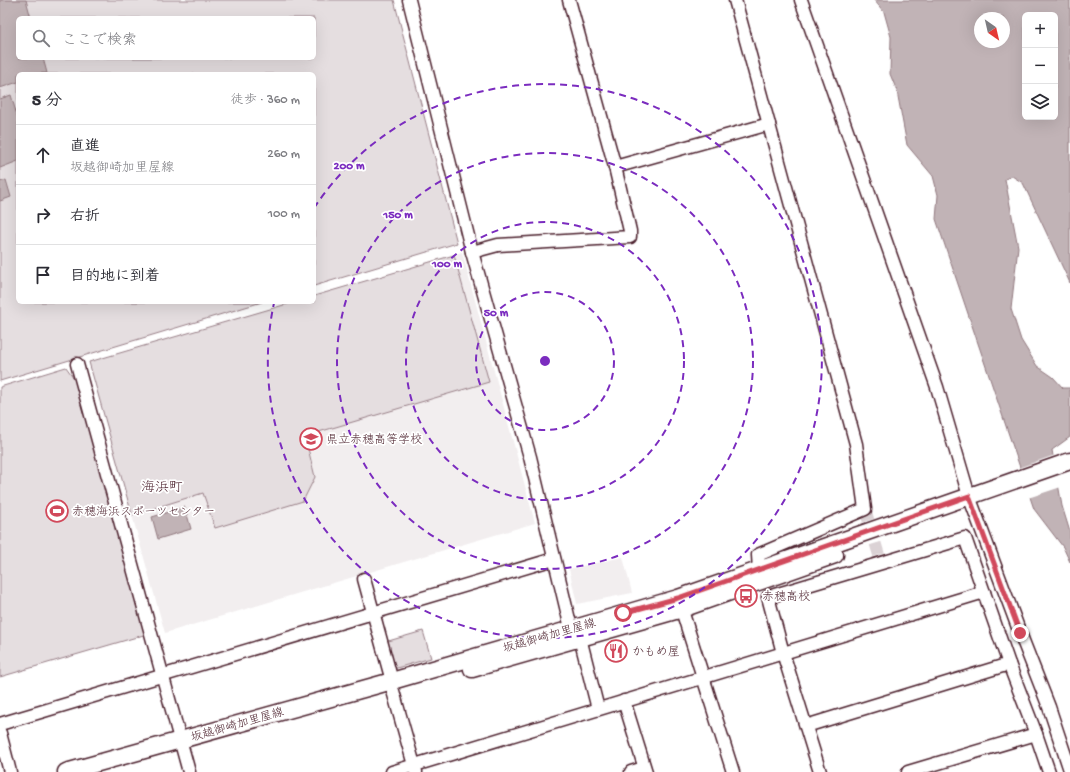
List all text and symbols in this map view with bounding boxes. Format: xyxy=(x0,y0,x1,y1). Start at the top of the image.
north arrow xyxy=(974,12,1010,48)
map controls xyxy=(1022,12,1058,120)
button: + xyxy=(1022,12,1058,48)
search box xyxy=(16,16,316,60)
icon: search xyxy=(30,27,52,49)
text: ここで検索 xyxy=(62,32,137,50)
button: − xyxy=(1022,48,1058,84)
button: layers xyxy=(1022,84,1058,120)
text: 5 分 xyxy=(32,92,62,112)
text: 徒歩 · 360 m xyxy=(231,93,300,108)
text: 直進 xyxy=(70,138,100,156)
icon: ahead xyxy=(32,144,54,166)
text: 260 m xyxy=(267,147,300,162)
text: 200 m xyxy=(334,160,365,174)
text: 坂越御崎加里屋線 xyxy=(70,161,174,176)
icon: right xyxy=(32,204,54,226)
text: 100 m xyxy=(268,207,300,222)
text: 右折 xyxy=(70,208,100,226)
text: 150 m xyxy=(382,209,413,223)
text: 100 m xyxy=(431,258,462,272)
icon: arrive xyxy=(32,264,54,286)
text: 目的地に到着 xyxy=(70,268,160,286)
text: 50 m xyxy=(484,307,509,321)
centre of rings xyxy=(538,354,552,368)
school or university icon: 県立赤穂高等学校 xyxy=(298,426,324,452)
place label: 県立赤穂高等学校 xyxy=(326,433,422,448)
district label: 海浜町 xyxy=(141,480,183,497)
sports icon: 赤穂海浜スポーツセンター xyxy=(44,498,70,524)
place label: 赤穂海浜スポーツセンター xyxy=(72,505,215,520)
bus stop icon: 赤穂高校 xyxy=(733,583,759,609)
place label: 赤穂高校 xyxy=(762,590,810,605)
route start xyxy=(614,604,632,622)
street label: 坂越御崎加里屋線 xyxy=(501,616,598,657)
route end xyxy=(1011,624,1029,642)
restaurant icon: かもめ屋 xyxy=(603,638,629,664)
place label: かもめ屋 xyxy=(632,645,680,660)
street label: 坂越御崎加里屋線 xyxy=(189,705,286,746)

